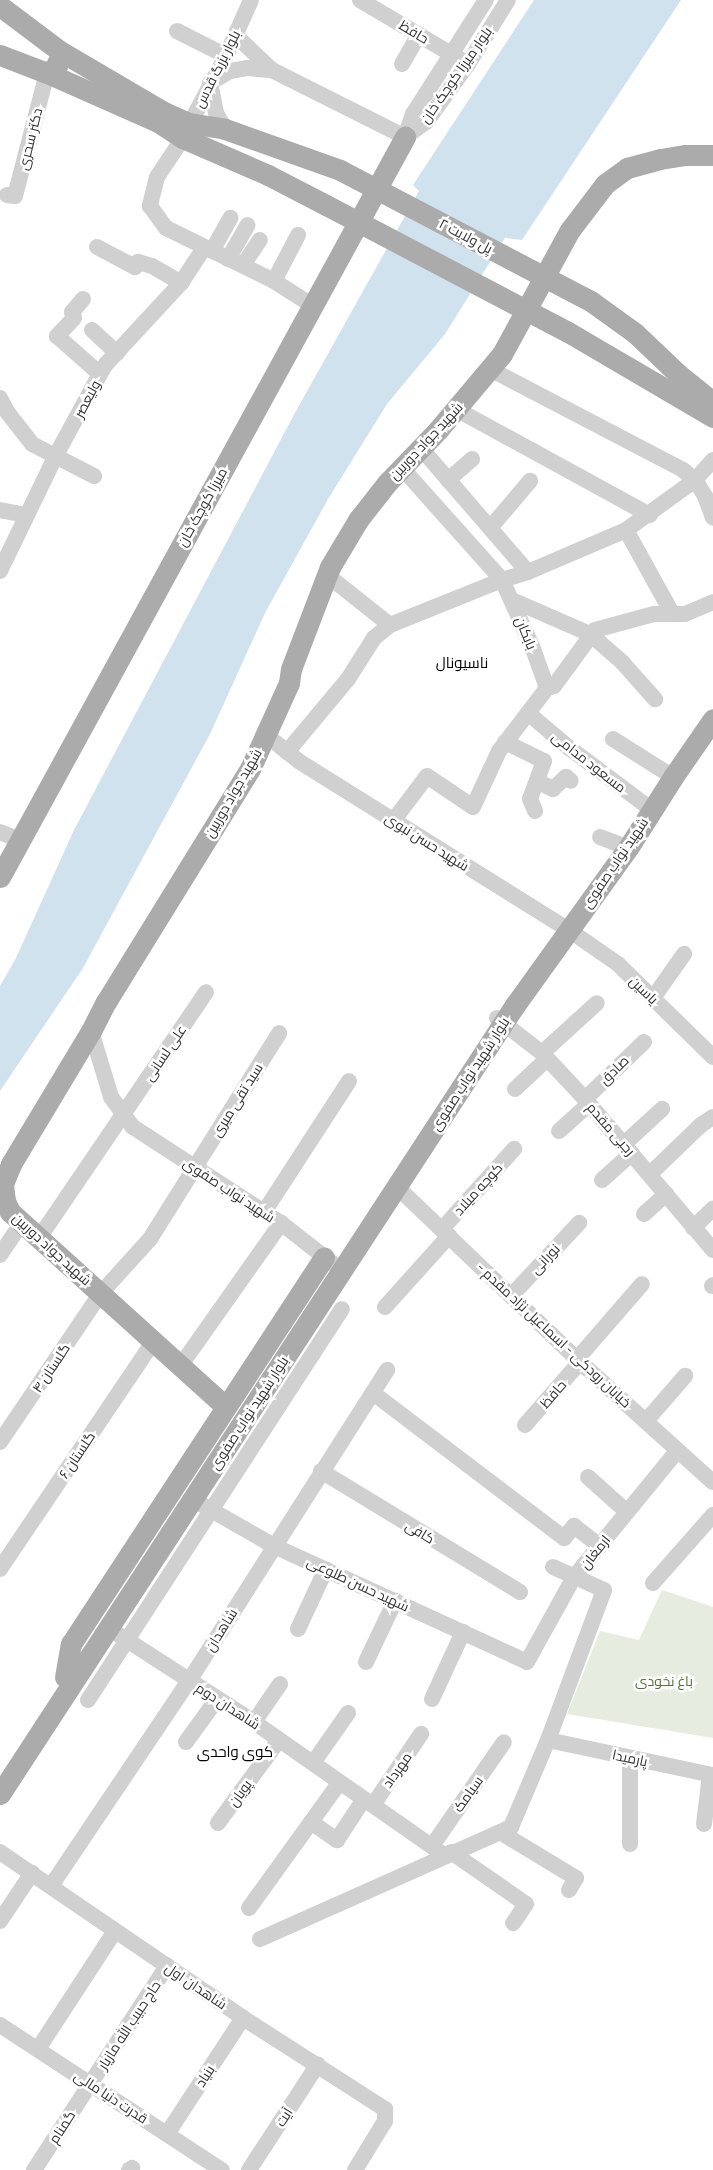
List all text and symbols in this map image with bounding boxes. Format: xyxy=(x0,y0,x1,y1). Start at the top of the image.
street label: حافظ xyxy=(396,17,432,47)
street label: بلوار میرزا کوچک خان xyxy=(416,23,496,127)
street label: بلوار بزرگ قدس xyxy=(190,27,244,111)
street label: دکتر سحری xyxy=(14,106,46,172)
street label: پل ولایت ۲ xyxy=(436,215,496,257)
street label: ولیعصر xyxy=(70,377,104,421)
street label: شهید جواد دوربین xyxy=(386,399,466,483)
street label: میرزا کوچک خان xyxy=(173,465,231,549)
street label: بابکان xyxy=(512,614,540,652)
district label: ناسیونال xyxy=(436,654,488,672)
street label: مسعود مدامی xyxy=(549,728,629,796)
street label: شهید جواد دوربین xyxy=(201,745,265,841)
street label: شهید حسن نبوی xyxy=(382,809,472,875)
street label: شهید نواب صفوی xyxy=(578,814,652,912)
street label: یاسین xyxy=(626,972,662,1008)
street label: بلوار شهید نواب صفوی xyxy=(427,1014,513,1134)
street label: علی لسانی xyxy=(140,1022,190,1084)
street label: صادق xyxy=(596,1052,632,1088)
street label: سید تقی میری xyxy=(208,1060,266,1140)
street label: رجبی مقدم xyxy=(583,1099,639,1159)
street label: شهید نواب صفوی xyxy=(180,1154,278,1226)
street label: کوچه میلاد xyxy=(450,1159,506,1219)
street label: شهید جواد دوربین xyxy=(9,1209,95,1289)
street label: نورانی xyxy=(527,1240,563,1278)
street label: - خیابان رودکی - اسماعیل نژاد مقدم xyxy=(473,1259,635,1411)
street label: گلستان ۴ xyxy=(29,1340,73,1396)
street label: بلوار شهید نواب صفوی xyxy=(206,1353,292,1473)
street label: حافظ xyxy=(536,1377,570,1411)
street label: گلستان ۶ xyxy=(55,1428,99,1482)
street label: کافی xyxy=(402,1517,438,1547)
street label: ارمغان xyxy=(576,1532,614,1572)
street label: شهید حسن طلوعی xyxy=(304,1553,412,1615)
street label: شاهدان xyxy=(201,1605,241,1655)
park label: باغ نخودی xyxy=(635,1673,693,1689)
street label: شاهدان دوم xyxy=(193,1679,263,1733)
district label: کوی واحدی xyxy=(197,1743,273,1761)
street label: پارمیدا xyxy=(611,1746,649,1770)
street label: مهرداد xyxy=(379,1749,415,1791)
street label: سیامک xyxy=(450,1773,486,1815)
street label: پویان xyxy=(225,1776,255,1810)
street label: شاهدان اول xyxy=(162,1959,230,2013)
street label: حاج حبیب الله مازیار xyxy=(94,1977,164,2073)
street label: بنیاد xyxy=(192,2062,218,2090)
street label: قدرت دنیا مالی xyxy=(71,2067,151,2127)
street label: آیت xyxy=(272,2104,296,2130)
street label: گمنام xyxy=(45,2107,79,2147)

